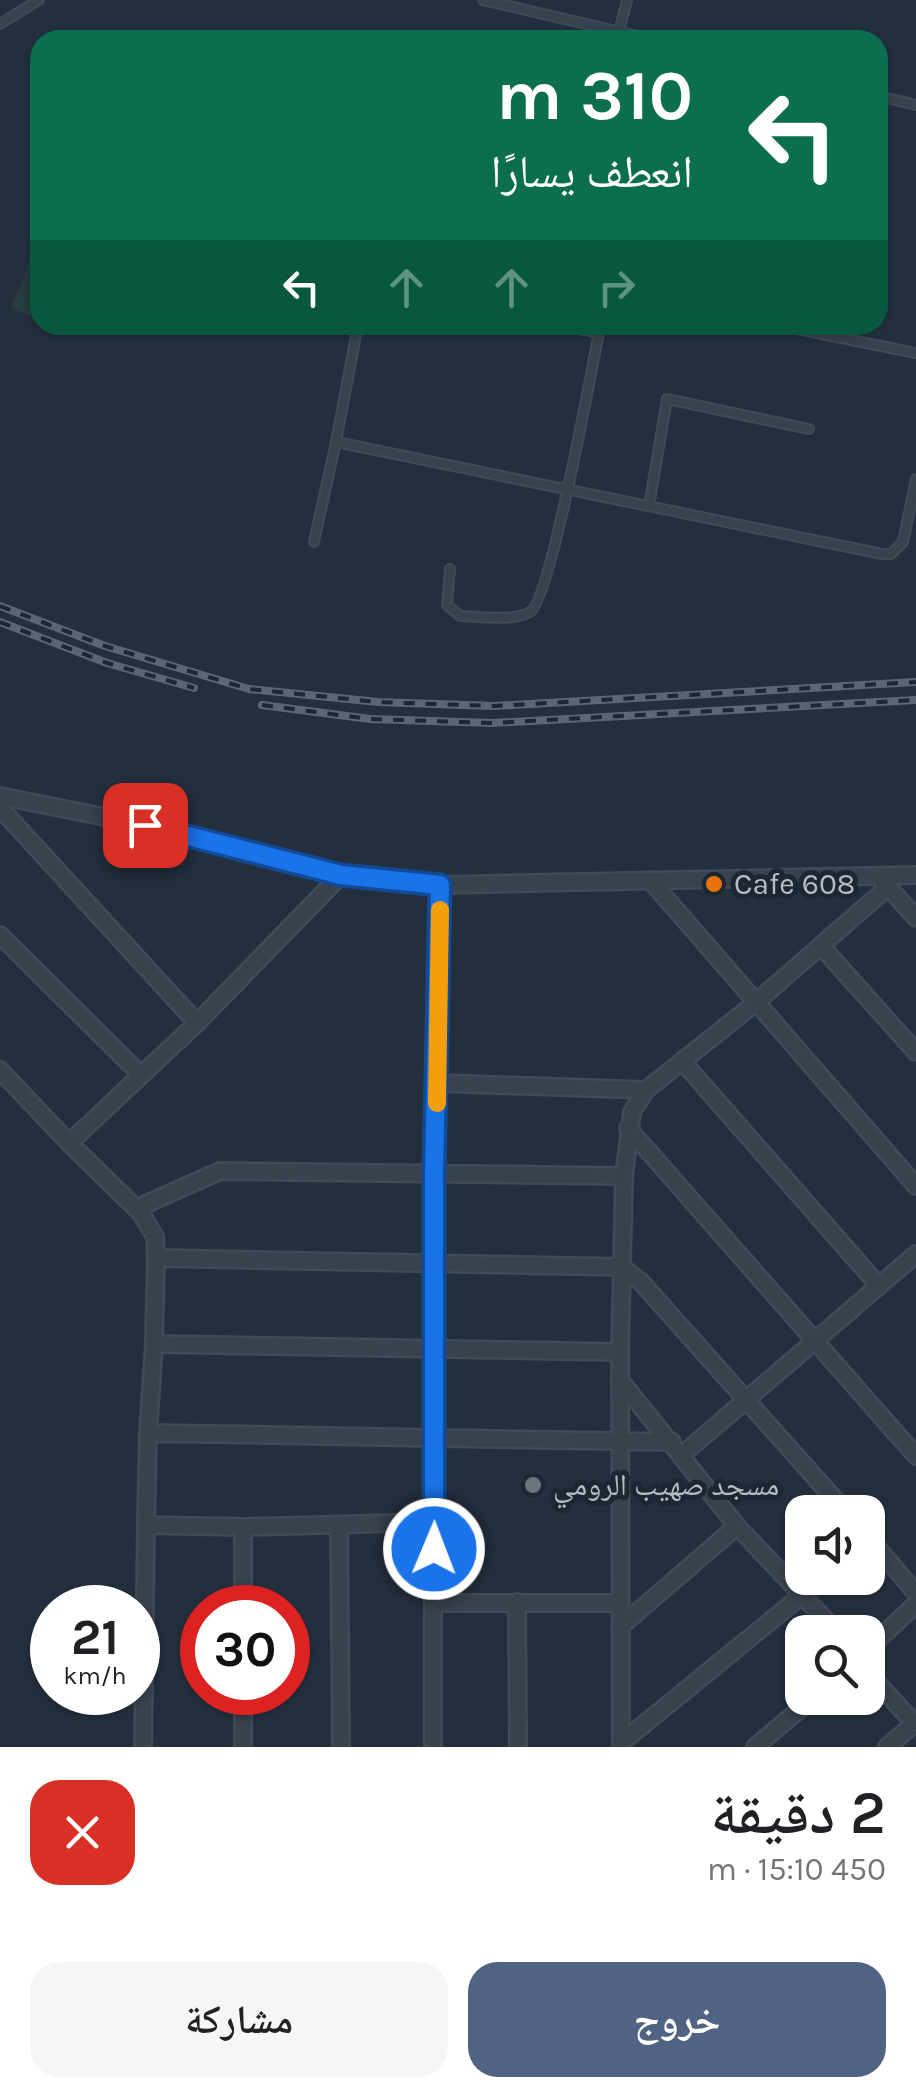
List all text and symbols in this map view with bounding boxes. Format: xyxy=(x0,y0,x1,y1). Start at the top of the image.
text: 310 m xyxy=(496,55,693,137)
icon: left xyxy=(728,70,858,200)
text: انعطف يسارًا xyxy=(491,146,693,198)
icon: left xyxy=(274,260,329,315)
icon: ahead xyxy=(379,260,434,315)
icon: ahead xyxy=(484,260,539,315)
icon: right xyxy=(589,260,644,315)
pin xyxy=(103,783,188,868)
icon: arrive xyxy=(118,798,173,853)
place label: Cafe 608 xyxy=(734,866,855,902)
marker: Cafe 608 xyxy=(703,873,725,895)
place label: مسجد صهيب الرومي xyxy=(553,1467,779,1509)
marker: مسجد صهيب الرومي xyxy=(522,1474,544,1496)
map controls xyxy=(785,1495,885,1715)
button: sound xyxy=(785,1495,885,1595)
position arrow xyxy=(382,1497,486,1601)
speed limit sign: 30 xyxy=(180,1585,310,1715)
text: 21 xyxy=(71,1608,119,1667)
button: search xyxy=(785,1615,885,1715)
text: km/h xyxy=(63,1661,127,1690)
text: 2 دقيقة xyxy=(710,1778,886,1848)
button: close xyxy=(30,1780,135,1885)
text: 450 m · 15:10 xyxy=(707,1851,886,1888)
button: مشاركة xyxy=(30,1962,448,2077)
button: خروج xyxy=(468,1962,886,2077)

